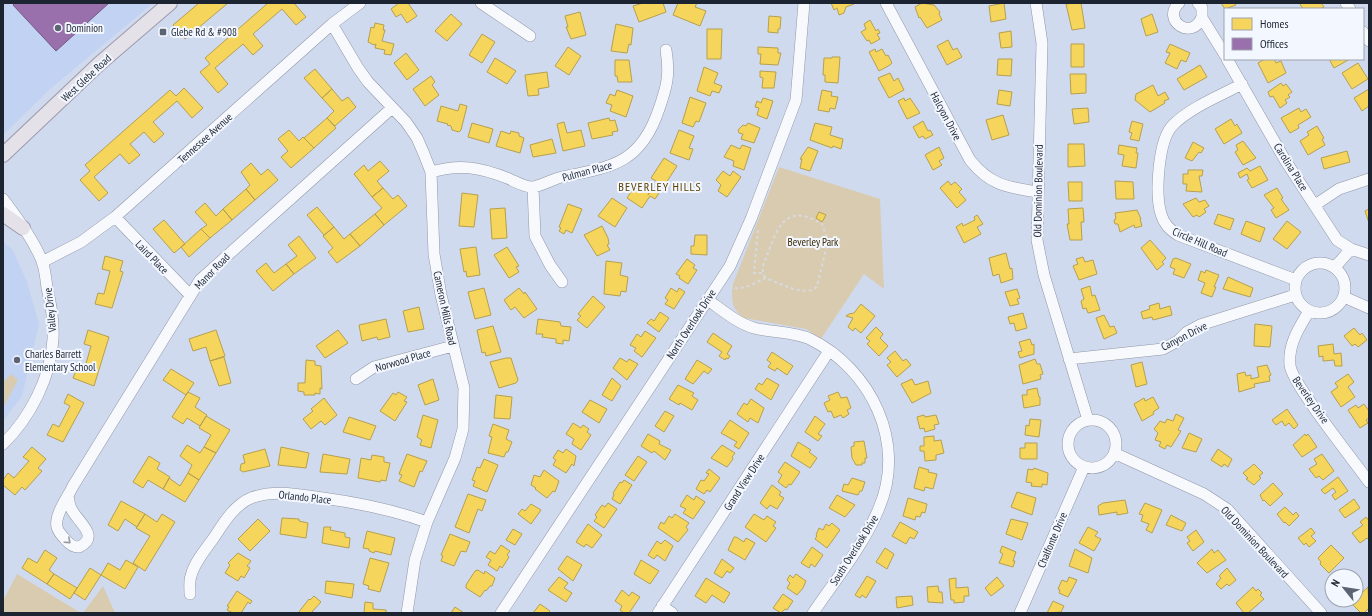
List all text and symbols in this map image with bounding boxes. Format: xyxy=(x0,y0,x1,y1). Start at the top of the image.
legend xyxy=(1224,8,1364,60)
text: Homes xyxy=(1260,16,1288,31)
place label: Dominion xyxy=(66,21,103,35)
marker: Dominion xyxy=(53,23,63,33)
place label: Glebe Rd & #908 xyxy=(171,25,237,39)
marker: Glebe Rd & #908 xyxy=(158,27,168,37)
text: Offices xyxy=(1260,36,1288,51)
street label: West Glebe Road xyxy=(58,51,114,105)
street label: Halcyon Drive xyxy=(927,89,965,143)
street label: Tennessee Avenue xyxy=(175,109,236,166)
street label: Carolina Place xyxy=(1271,140,1311,194)
street label: Old Dominion Boulevard xyxy=(1030,144,1046,238)
street label: Pulman Place xyxy=(561,158,614,184)
district label: BEVERLEY HILLS xyxy=(618,179,702,194)
street label: Circle Hill Road xyxy=(1170,224,1230,260)
park label: Beverley Park xyxy=(788,235,839,249)
street label: Laird Place xyxy=(133,237,172,277)
street label: Manor Road xyxy=(191,250,233,292)
street label: Cameron Mills Road xyxy=(430,270,460,346)
street label: North Overlook Drive xyxy=(663,286,719,361)
street label: Valley Drive xyxy=(41,287,59,334)
street label: Canyon Drive xyxy=(1158,318,1210,354)
street label: Norwood Place xyxy=(374,345,433,375)
place label: Charles Barrett Elementary School xyxy=(25,347,96,374)
marker: Charles Barrett Elementary School xyxy=(12,355,22,365)
street label: Beverley Drive xyxy=(1290,374,1333,427)
street label: Grand View Drive xyxy=(720,451,768,513)
street label: Orlando Place xyxy=(278,487,332,507)
street label: Old Dominion Boulevard xyxy=(1218,503,1292,581)
street label: Chalfonte Drive xyxy=(1034,510,1070,570)
street label: South Overlook Drive xyxy=(827,512,882,588)
one-way arrow xyxy=(63,537,71,544)
north arrow xyxy=(1324,568,1364,608)
text: N xyxy=(1328,577,1343,589)

